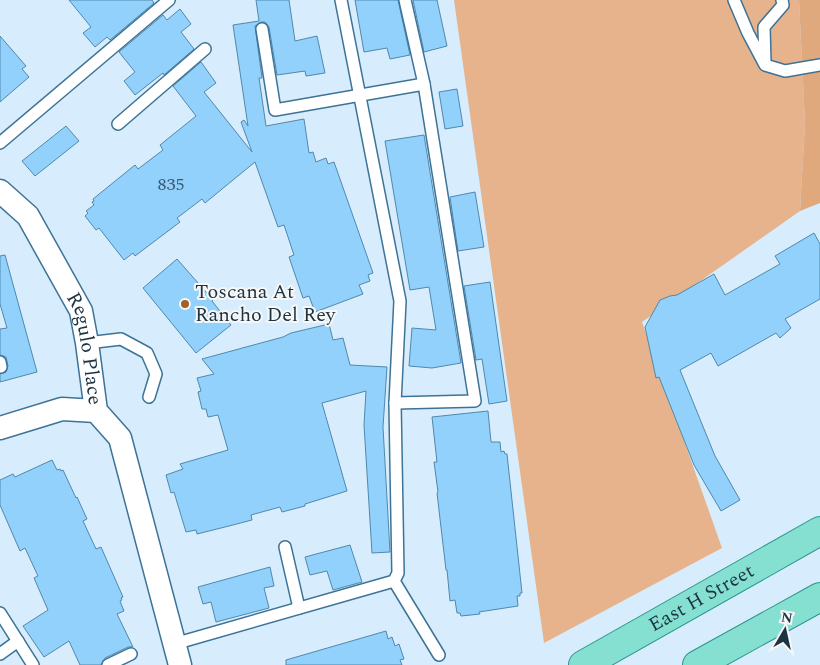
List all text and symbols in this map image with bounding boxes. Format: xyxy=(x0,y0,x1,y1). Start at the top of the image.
house number: 835 xyxy=(158,171,185,198)
place label: Toscana At Rancho Del Rey xyxy=(195,277,337,330)
street label: Regulo Place xyxy=(58,287,110,407)
marker: Toscana At Rancho Del Rey xyxy=(179,298,191,310)
street label: East H Street xyxy=(643,556,760,640)
north arrow xyxy=(760,605,810,655)
text: N xyxy=(780,606,794,629)

